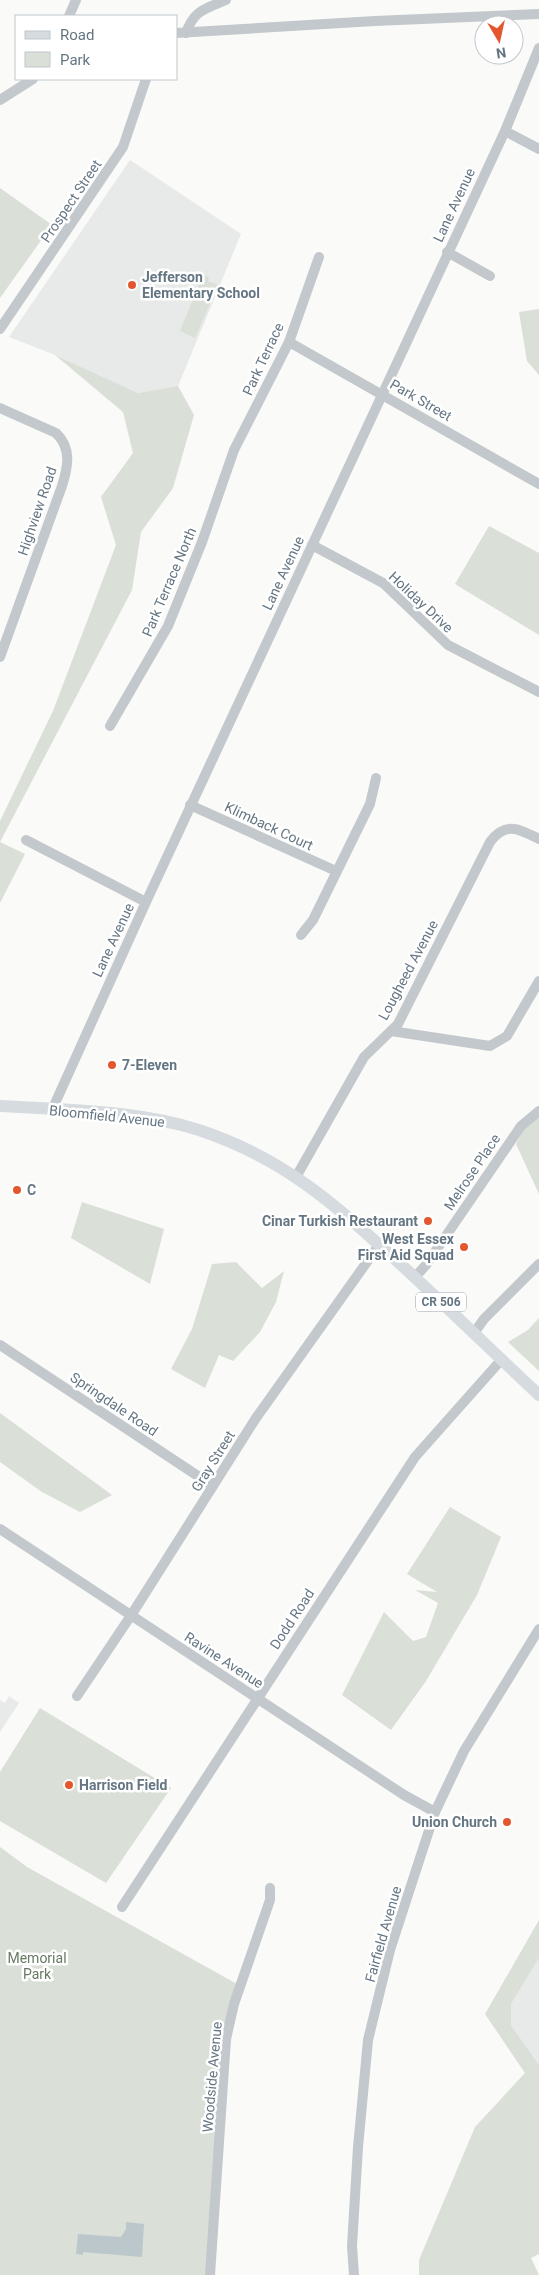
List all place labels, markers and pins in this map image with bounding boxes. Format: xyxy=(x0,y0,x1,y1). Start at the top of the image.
place label: Jefferson Elementary School xyxy=(142,269,260,301)
marker: Jefferson Elementary School xyxy=(126,279,138,291)
place label: 7-Eleven xyxy=(122,1057,177,1073)
marker: 7-Eleven xyxy=(106,1059,118,1071)
place label: C xyxy=(27,1182,36,1198)
marker: C xyxy=(11,1184,23,1196)
place label: Cinar Turkish Restaurant xyxy=(262,1213,418,1229)
marker: Cinar Turkish Restaurant xyxy=(422,1215,434,1227)
place label: West Essex First Aid Squad xyxy=(358,1231,455,1263)
marker: West Essex First Aid Squad xyxy=(458,1241,470,1253)
place label: Harrison Field xyxy=(79,1777,167,1793)
marker: Harrison Field xyxy=(63,1779,75,1791)
place label: Union Church xyxy=(412,1814,497,1830)
marker: Union Church xyxy=(501,1816,513,1828)

